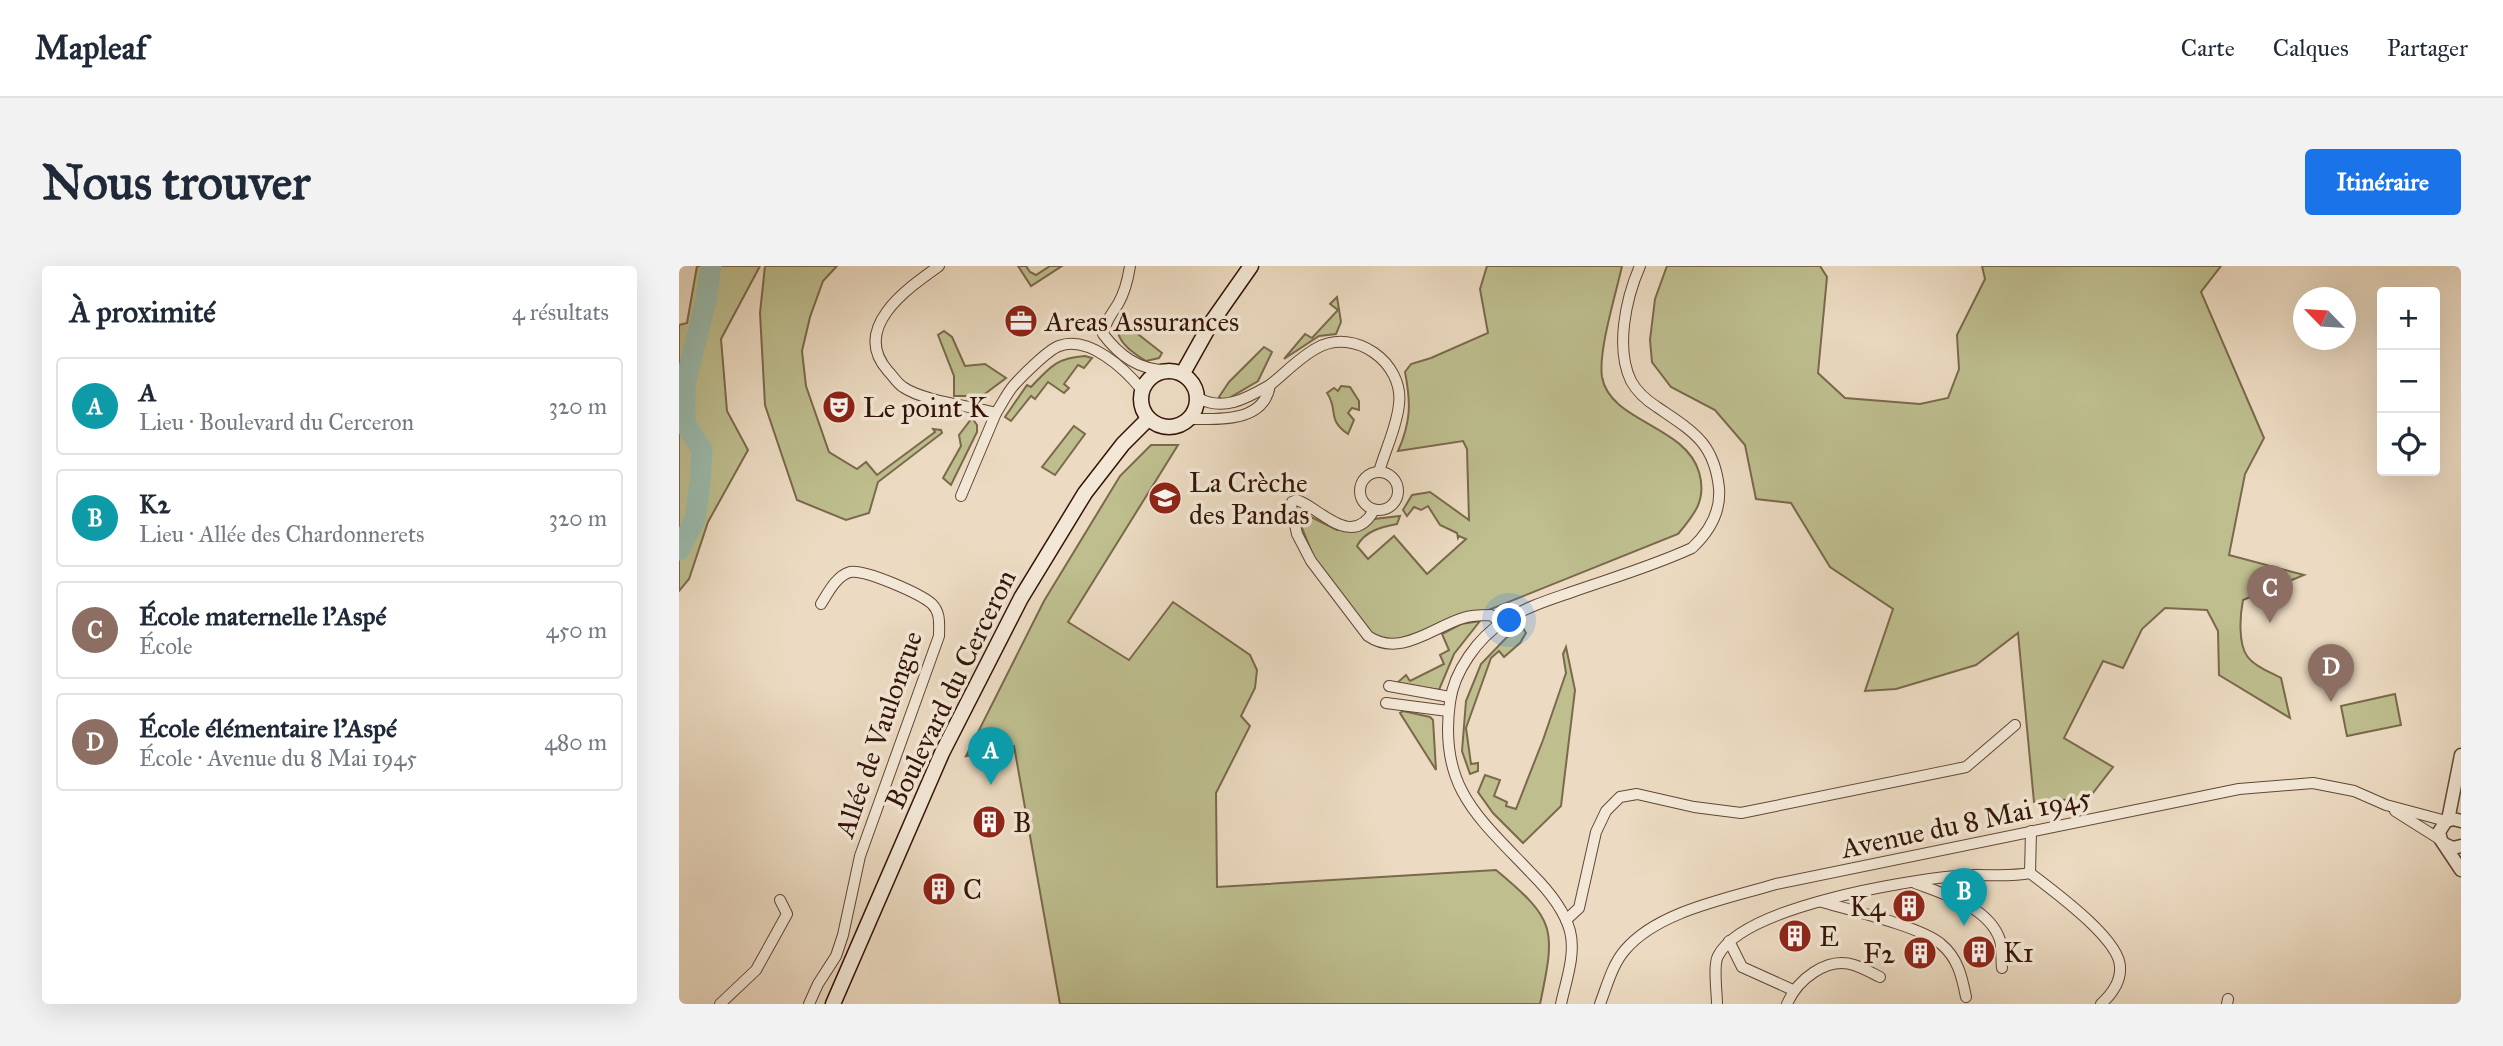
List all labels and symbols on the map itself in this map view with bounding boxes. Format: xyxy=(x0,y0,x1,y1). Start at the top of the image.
north arrow xyxy=(2293,287,2356,350)
office icon: Areas Assurances xyxy=(1002,302,1040,340)
place label: Areas Assurances xyxy=(1044,304,1239,339)
theatre icon: Le point K xyxy=(820,388,858,426)
place label: Le point K xyxy=(863,390,989,425)
place label: La Crèche des Pandas xyxy=(1189,465,1310,532)
school or university icon: La Crèche des Pandas xyxy=(1146,479,1184,517)
street label: Boulevard du Cerceron xyxy=(877,564,1024,815)
pin: C xyxy=(2247,565,2293,623)
your location xyxy=(1492,603,1526,637)
street label: Allée de Vaulongue xyxy=(826,626,930,843)
pin: D xyxy=(2308,644,2354,702)
pin: A xyxy=(968,727,1014,785)
street label: Avenue du 8 Mai 1945 xyxy=(1837,779,2094,866)
building icon: B xyxy=(970,803,1008,841)
place label: B xyxy=(1013,805,1032,840)
pin: B xyxy=(1941,868,1987,926)
building icon: C xyxy=(920,870,958,908)
place label: C xyxy=(963,872,982,907)
building icon: K4 xyxy=(1890,887,1928,925)
place label: K4 xyxy=(1850,889,1886,924)
building icon: E xyxy=(1776,917,1814,955)
place label: E xyxy=(1819,919,1839,954)
building icon: K1 xyxy=(1960,933,1998,971)
building icon: F2 xyxy=(1901,934,1939,972)
place label: K1 xyxy=(2003,935,2034,970)
place label: F2 xyxy=(1863,936,1895,971)

